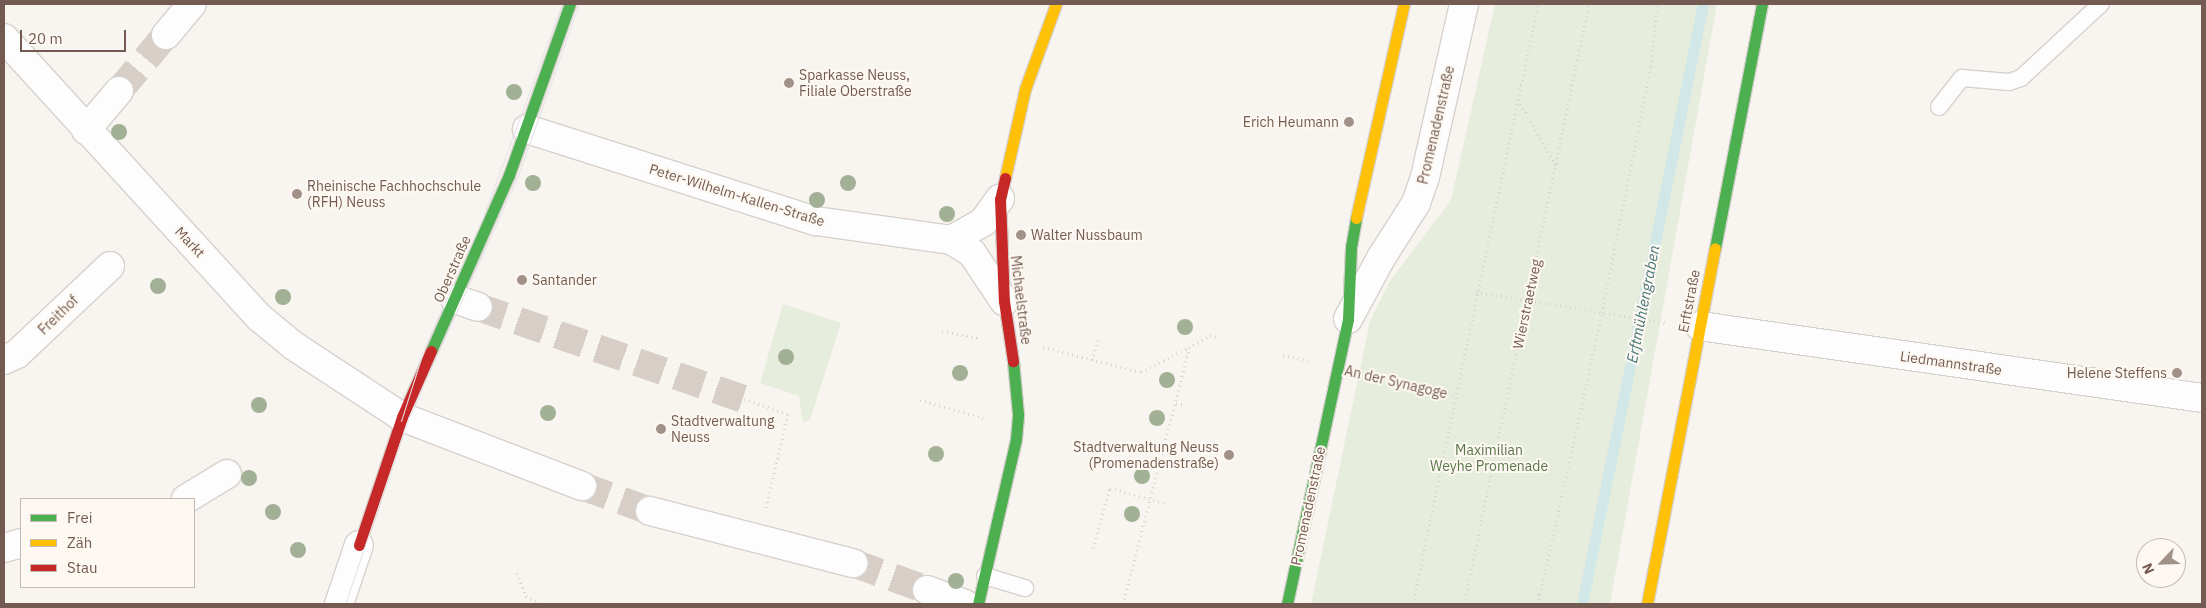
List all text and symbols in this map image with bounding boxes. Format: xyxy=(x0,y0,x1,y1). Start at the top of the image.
scale bar xyxy=(22,20,129,52)
text: 20 m xyxy=(28,29,63,48)
street label: Promenadenstraße xyxy=(1414,64,1458,186)
place label: Sparkasse Neuss, Filiale Oberstraße xyxy=(799,67,912,100)
marker: Sparkasse Neuss, Filiale Oberstraße xyxy=(783,77,795,89)
place label: Erich Heumann xyxy=(1243,114,1339,130)
marker: Erich Heumann xyxy=(1343,116,1355,128)
street label: Peter-Wilhelm-Kallen-Straße xyxy=(647,160,827,230)
place label: Rheinische Fachhochschule (RFH) Neuss xyxy=(307,178,481,210)
marker: Rheinische Fachhochschule (RFH) Neuss xyxy=(291,188,303,200)
street label: Markt xyxy=(172,223,208,261)
place label: Walter Nussbaum xyxy=(1031,227,1143,243)
marker: Walter Nussbaum xyxy=(1015,229,1027,241)
street label: Oberstraße xyxy=(430,233,474,305)
water label: Erftmühlengraben xyxy=(1623,244,1663,364)
street label: Michaelstraße xyxy=(1007,254,1035,346)
street label: Wierstraetweg xyxy=(1509,258,1545,350)
street label: Erftstraße xyxy=(1675,268,1703,334)
place label: Santander xyxy=(532,272,597,288)
marker: Santander xyxy=(516,274,528,286)
street label: Freithof xyxy=(35,292,81,338)
street label: Liedmannstraße xyxy=(1899,348,2003,378)
street label: An der Synagoge xyxy=(1343,362,1449,402)
place label: Helene Steffens xyxy=(2067,365,2167,381)
marker: Helene Steffens xyxy=(2171,367,2183,379)
place label: Stadtverwaltung Neuss xyxy=(671,413,774,446)
marker: Stadtverwaltung Neuss xyxy=(655,423,667,435)
place label: Stadtverwaltung Neuss (Promenadenstraße) xyxy=(1073,439,1219,472)
park label: Maximilian Weyhe Promenade xyxy=(1430,442,1548,474)
street label: Promenadenstraße xyxy=(1287,445,1329,567)
marker: Stadtverwaltung Neuss (Promenadenstraße) xyxy=(1223,449,1235,461)
legend xyxy=(20,498,195,588)
text: Frei xyxy=(67,508,93,527)
text: Zäh xyxy=(67,533,92,552)
north arrow xyxy=(2136,538,2186,588)
text: Stau xyxy=(67,558,98,577)
text: N xyxy=(2138,560,2158,577)

